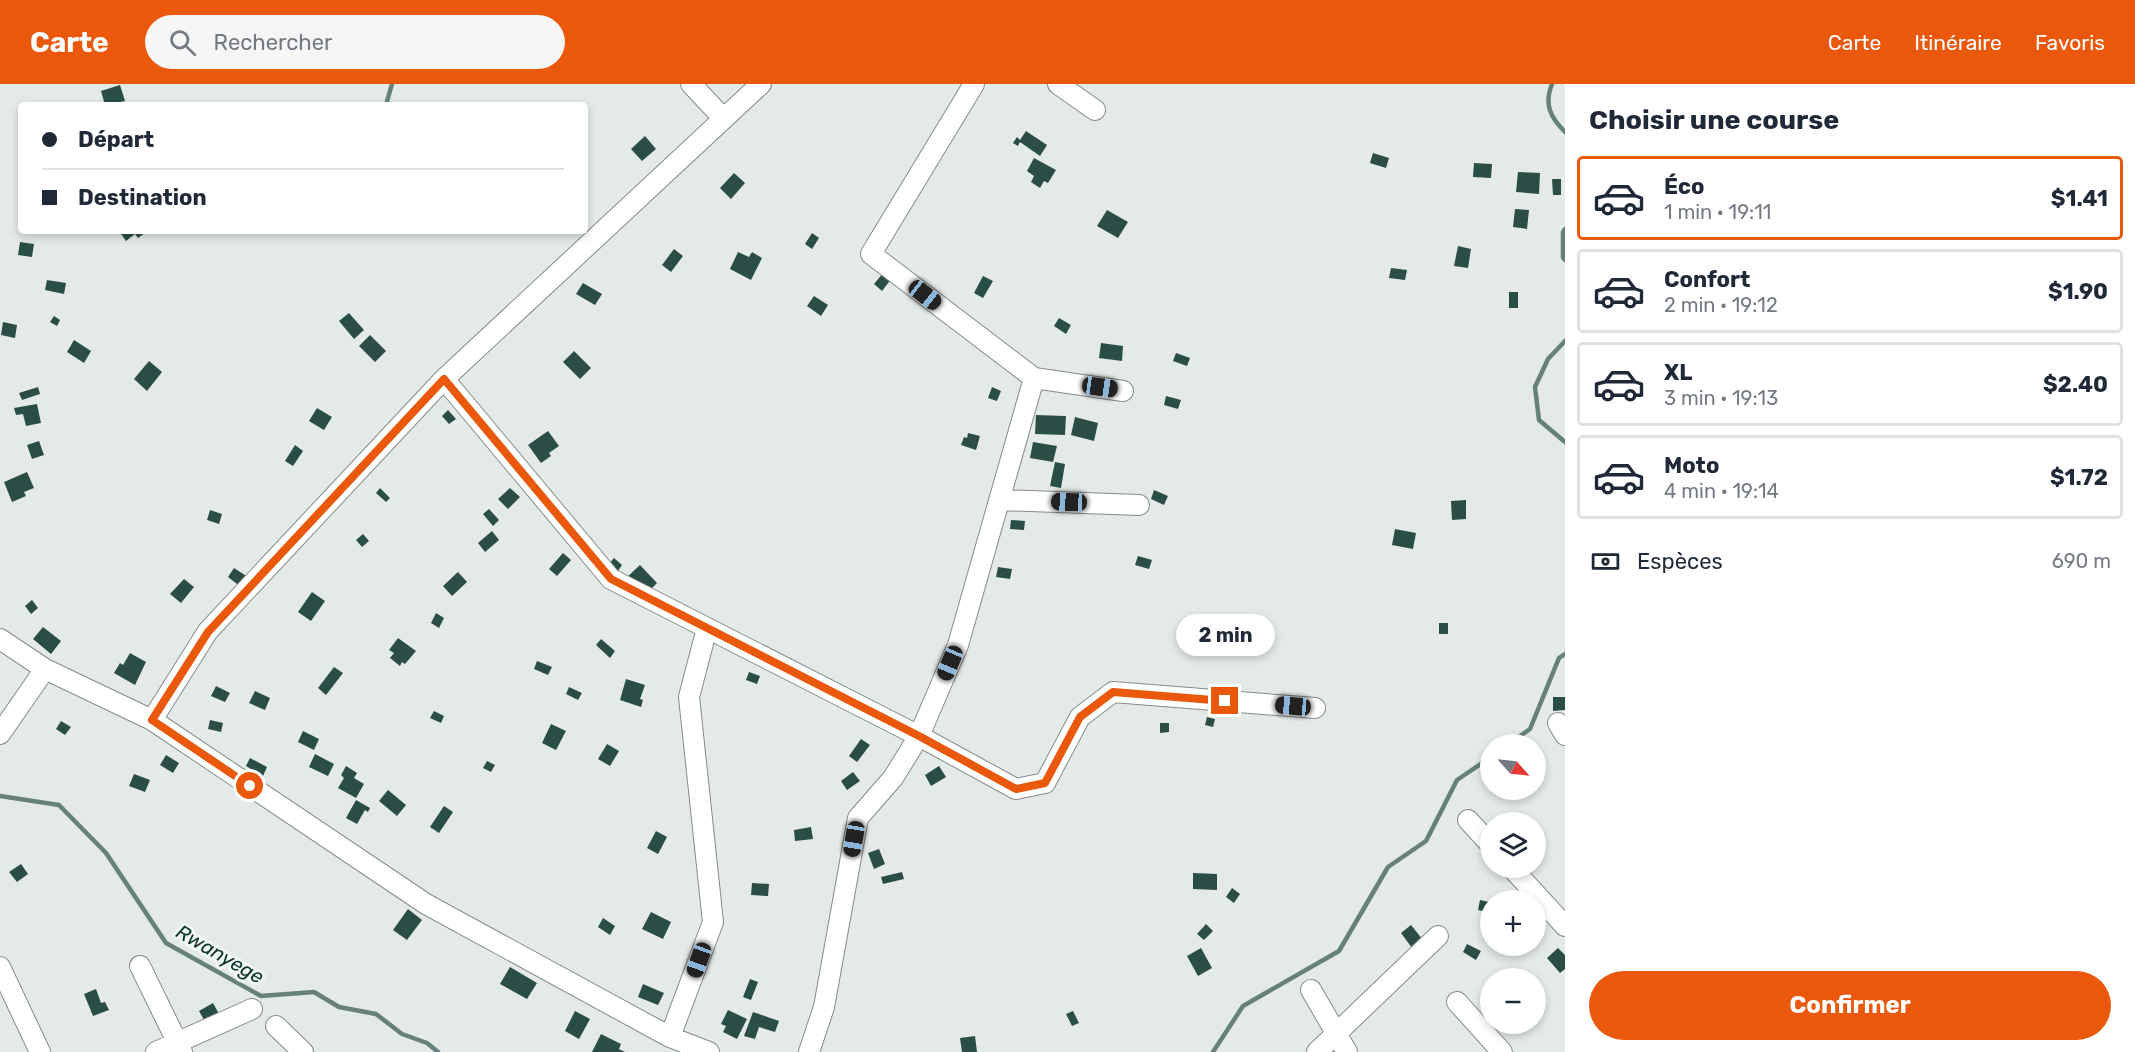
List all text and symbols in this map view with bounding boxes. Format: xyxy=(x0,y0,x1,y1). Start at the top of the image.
search box xyxy=(145,15,565,69)
text: Carte xyxy=(30,26,109,59)
icon: search xyxy=(166,26,199,59)
text: Rechercher xyxy=(214,29,332,56)
text: Carte xyxy=(1828,30,1881,55)
text: Itinéraire xyxy=(1914,30,2002,55)
text: Favoris xyxy=(2035,30,2105,55)
text: Choisir une course xyxy=(1589,104,1839,136)
text: Départ xyxy=(78,126,154,153)
icon: car xyxy=(1592,171,1646,225)
text: Éco xyxy=(1664,173,1704,200)
text: Destination xyxy=(78,184,207,211)
text: $1.41 xyxy=(2051,185,2108,212)
text: 1 min · 19:11 xyxy=(1664,200,1771,224)
icon: car xyxy=(1592,264,1646,318)
text: Confort xyxy=(1664,266,1750,293)
car xyxy=(905,277,945,313)
text: $1.90 xyxy=(2048,278,2108,305)
text: 2 min · 19:12 xyxy=(1664,293,1778,317)
icon: car xyxy=(1592,357,1646,411)
text: XL xyxy=(1664,359,1692,386)
text: $2.40 xyxy=(2043,371,2108,398)
car xyxy=(1081,376,1119,398)
text: 3 min · 19:13 xyxy=(1664,386,1778,410)
icon: car xyxy=(1592,450,1646,504)
text: Moto xyxy=(1664,452,1719,479)
text: $1.72 xyxy=(2050,464,2108,491)
text: 4 min · 19:14 xyxy=(1664,479,1779,503)
car xyxy=(1051,492,1087,512)
icon: cash xyxy=(1589,545,1622,578)
text: Espèces xyxy=(1637,548,1723,575)
text: 690 m xyxy=(2052,549,2111,573)
callout: 2 min xyxy=(1176,614,1274,656)
text: 2 min xyxy=(1198,623,1253,647)
car xyxy=(935,643,965,683)
route end xyxy=(1211,687,1238,714)
car xyxy=(1274,695,1312,717)
north arrow xyxy=(1480,734,1546,800)
map controls xyxy=(1480,734,1546,1034)
route start xyxy=(236,772,263,799)
button: layers xyxy=(1480,812,1546,878)
car xyxy=(842,820,866,858)
button: + xyxy=(1480,890,1546,956)
water label: Rwanyege xyxy=(172,919,268,989)
car xyxy=(684,940,714,980)
button: − xyxy=(1480,968,1546,1034)
button: Confirmer xyxy=(1589,971,2111,1040)

